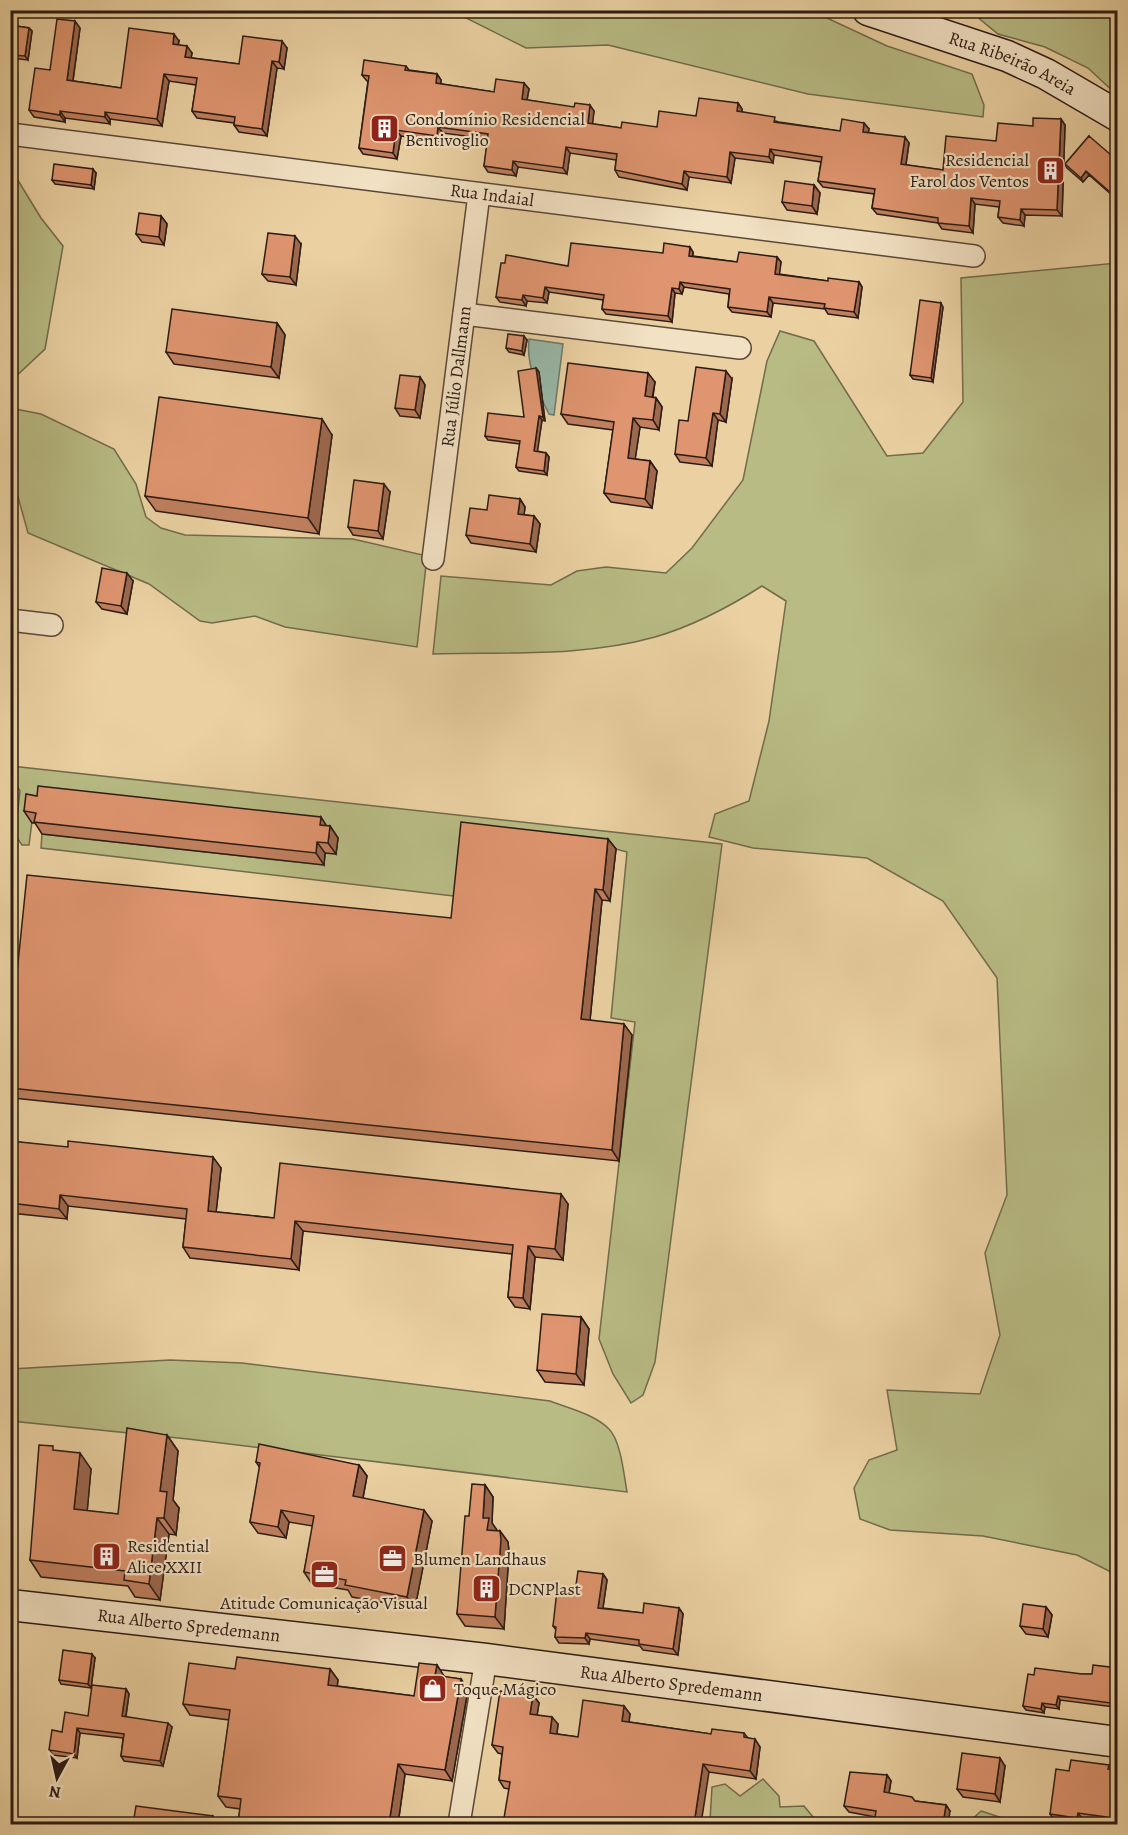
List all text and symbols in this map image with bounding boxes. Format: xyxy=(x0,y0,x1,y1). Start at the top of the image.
street label: Rua Ribeirão Areia xyxy=(946,26,1081,101)
place label: Condomínio Residencial Bentivoglio xyxy=(405,107,585,152)
building icon: Condomínio Residencial Bentivoglio xyxy=(368,113,400,145)
place label: Residencial Farol dos Ventos xyxy=(909,148,1030,193)
building icon: Residencial Farol dos Ventos xyxy=(1034,154,1066,186)
street label: Rua Indaial xyxy=(449,178,536,212)
street label: Rua Júlio Dallmann xyxy=(435,304,477,449)
place label: Residential Alice XXII xyxy=(126,1534,210,1579)
building icon: Residential Alice XXII xyxy=(90,1540,122,1572)
office icon: Blumen Landhaus xyxy=(376,1543,408,1575)
place label: Blumen Landhaus xyxy=(413,1547,546,1571)
office icon: Atitude Comunicação Visual xyxy=(308,1558,340,1590)
building icon: DCNPlast xyxy=(471,1573,503,1605)
place label: DCNPlast xyxy=(508,1577,581,1601)
place label: Atitude Comunicação Visual xyxy=(219,1591,428,1615)
street label: Rua Alberto Spredemann xyxy=(96,1603,282,1648)
street label: Rua Alberto Spredemann xyxy=(579,1659,764,1707)
shop icon: Toque Mágico xyxy=(417,1673,449,1705)
place label: Toque Mágico xyxy=(454,1677,556,1701)
north arrow xyxy=(27,1748,87,1808)
text: N xyxy=(47,1780,62,1804)

